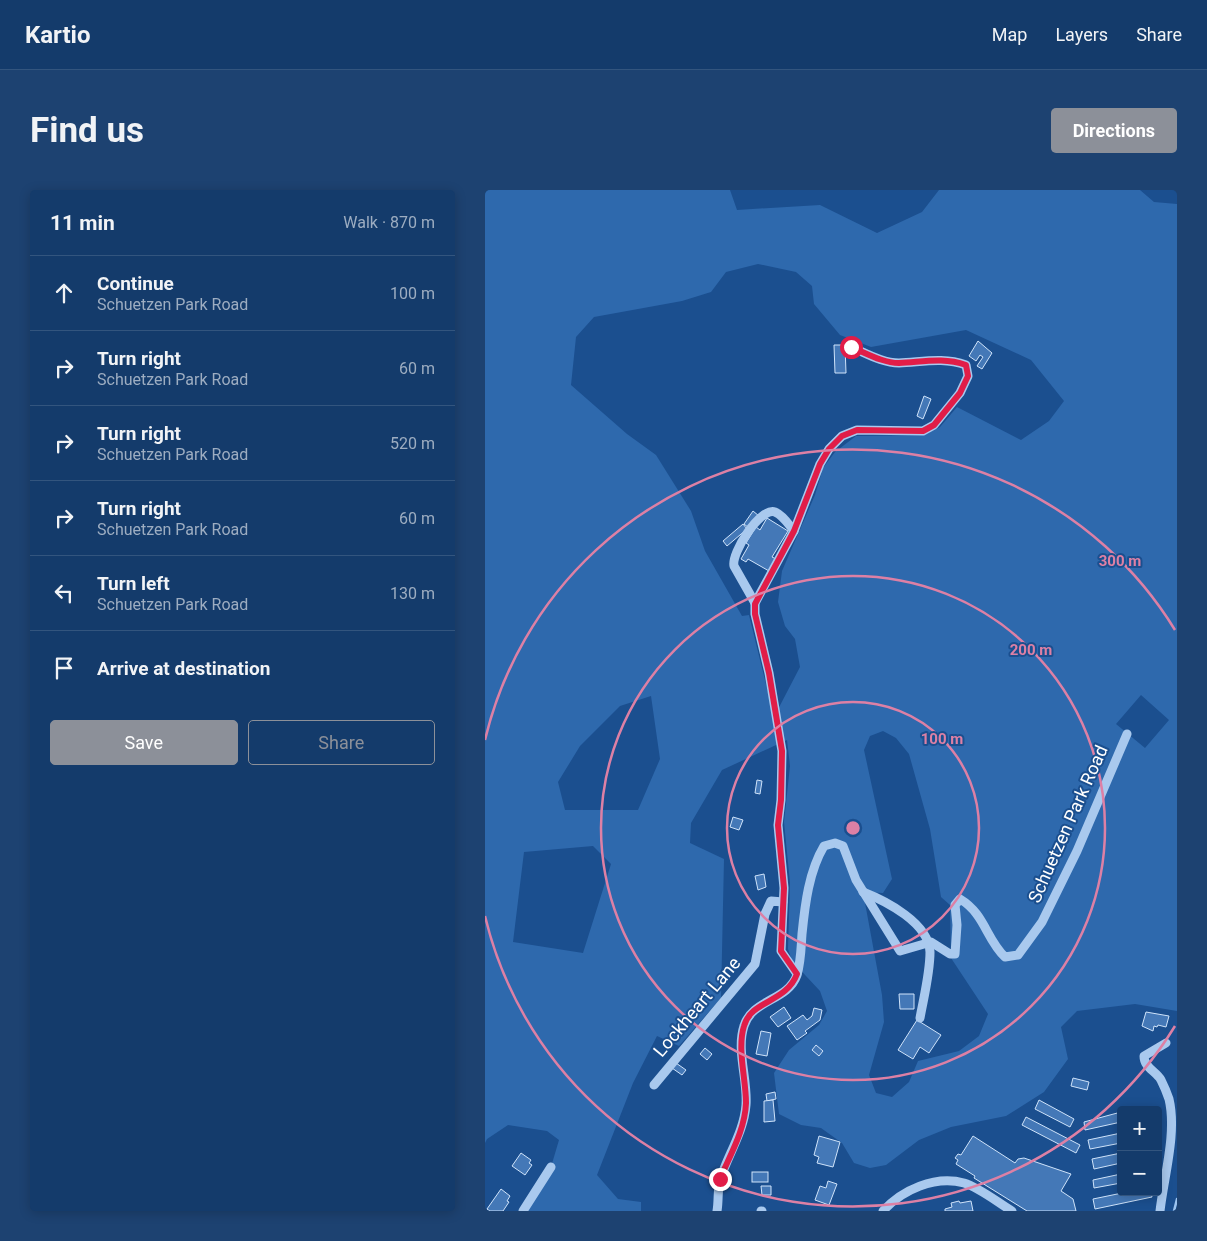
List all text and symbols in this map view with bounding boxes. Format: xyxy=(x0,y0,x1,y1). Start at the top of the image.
text: Kartio xyxy=(25,21,91,49)
text: Map xyxy=(992,24,1027,45)
text: Layers xyxy=(1055,24,1108,45)
text: Share xyxy=(1136,24,1182,45)
button: Directions xyxy=(1051,108,1177,153)
text: Find us xyxy=(30,110,144,151)
text: 11 min xyxy=(50,211,115,235)
text: Walk · 870 m xyxy=(343,213,435,232)
text: Continue xyxy=(97,272,174,295)
icon: ahead xyxy=(50,279,78,307)
text: 100 m xyxy=(390,284,435,303)
text: Schuetzen Park Road xyxy=(97,295,248,314)
route start xyxy=(840,336,863,359)
text: Turn right xyxy=(97,347,181,370)
icon: right xyxy=(50,354,78,382)
text: 60 m xyxy=(399,359,435,378)
text: Schuetzen Park Road xyxy=(97,370,248,389)
text: Turn right xyxy=(97,422,181,445)
icon: right xyxy=(50,429,78,457)
text: 520 m xyxy=(390,434,435,453)
text: Schuetzen Park Road xyxy=(97,445,248,464)
text: Turn right xyxy=(97,497,181,520)
icon: right xyxy=(50,504,78,532)
text: 60 m xyxy=(399,509,435,528)
text: Schuetzen Park Road xyxy=(97,520,248,539)
text: 300 m xyxy=(1099,552,1141,570)
text: Turn left xyxy=(97,572,170,595)
icon: left xyxy=(50,579,78,607)
text: 130 m xyxy=(390,584,435,603)
text: Schuetzen Park Road xyxy=(97,595,248,614)
text: 200 m xyxy=(1010,641,1052,659)
icon: arrive xyxy=(50,654,78,682)
text: Arrive at destination xyxy=(97,657,270,680)
button: Save xyxy=(50,720,238,765)
button: Share xyxy=(248,720,435,765)
text: 100 m xyxy=(921,730,963,748)
street label: Schuetzen Park Road xyxy=(1023,742,1112,906)
centre of rings xyxy=(844,819,862,837)
street label: Lockheart Lane xyxy=(649,953,744,1061)
map controls xyxy=(1117,1106,1162,1196)
button: + xyxy=(1117,1106,1162,1151)
button: − xyxy=(1117,1151,1162,1196)
route end xyxy=(709,1168,732,1191)

